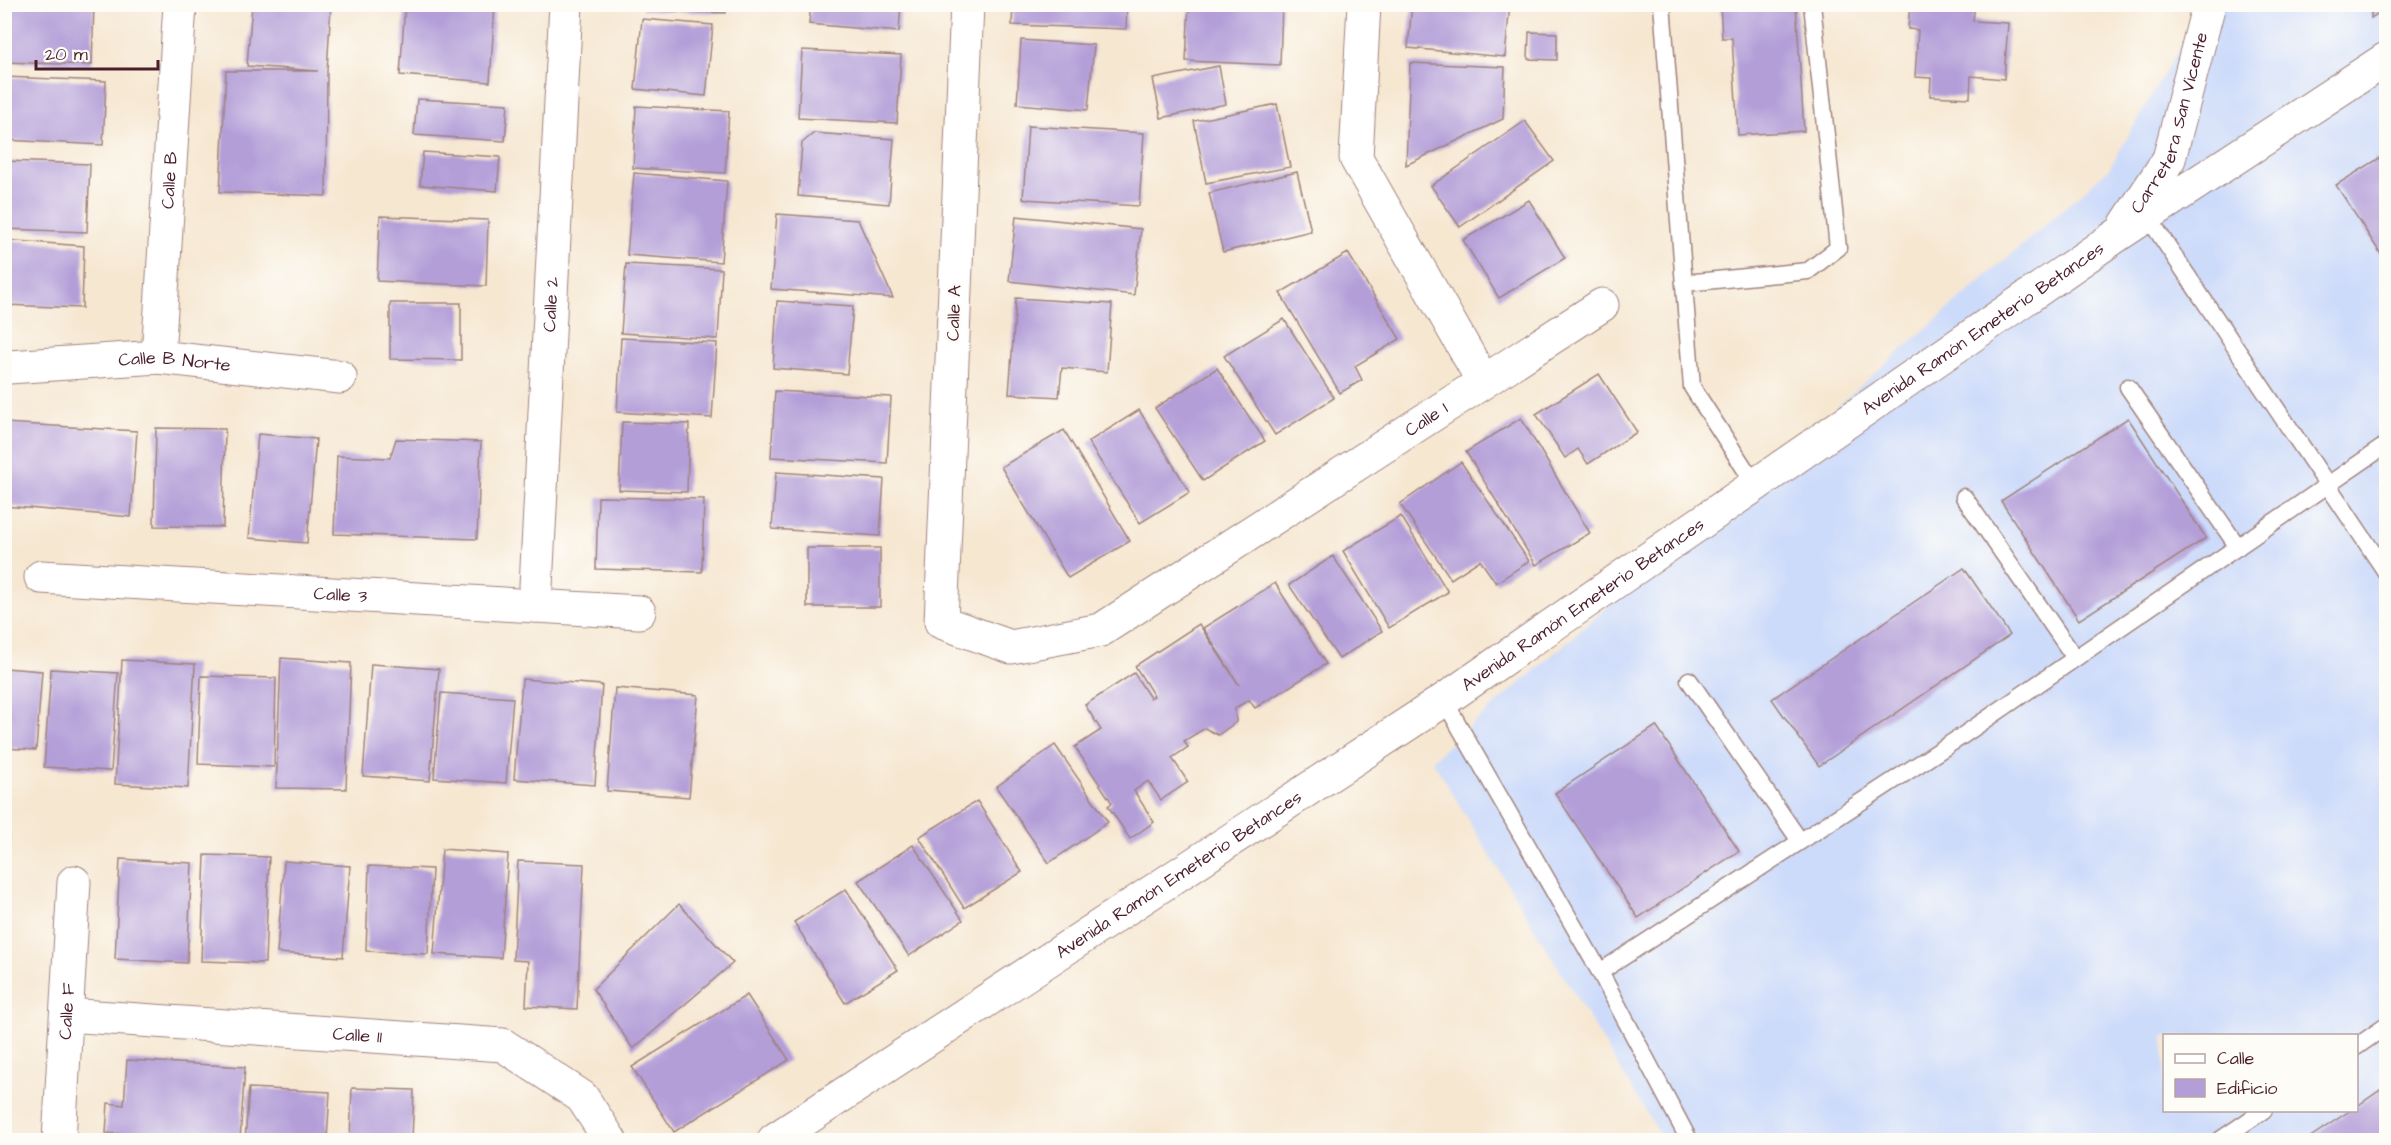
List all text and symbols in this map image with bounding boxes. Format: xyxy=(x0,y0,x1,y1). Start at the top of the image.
street label: Carretera San Vicente xyxy=(2124,29,2214,218)
scale bar xyxy=(36,33,158,71)
text: 20 m xyxy=(45,42,88,67)
street label: Calle B xyxy=(155,151,183,210)
street label: Avenida Ramón Emeterio Betances xyxy=(1856,236,2109,421)
street label: Calle 2 xyxy=(537,276,564,332)
street label: Calle A xyxy=(941,284,967,341)
street label: Calle B Norte xyxy=(117,344,232,377)
street label: Calle 1 xyxy=(1400,396,1453,442)
street label: Avenida Ramón Emeterio Betances xyxy=(1456,512,1709,697)
street label: Calle 3 xyxy=(313,580,368,609)
street label: Avenida Ramón Emeterio Betances xyxy=(1050,784,1307,964)
street label: Calle F xyxy=(52,981,81,1040)
street label: Calle 11 xyxy=(332,1021,383,1049)
legend xyxy=(2163,1034,2358,1112)
text: Calle xyxy=(2217,1046,2255,1071)
text: Edificio xyxy=(2217,1076,2277,1101)

